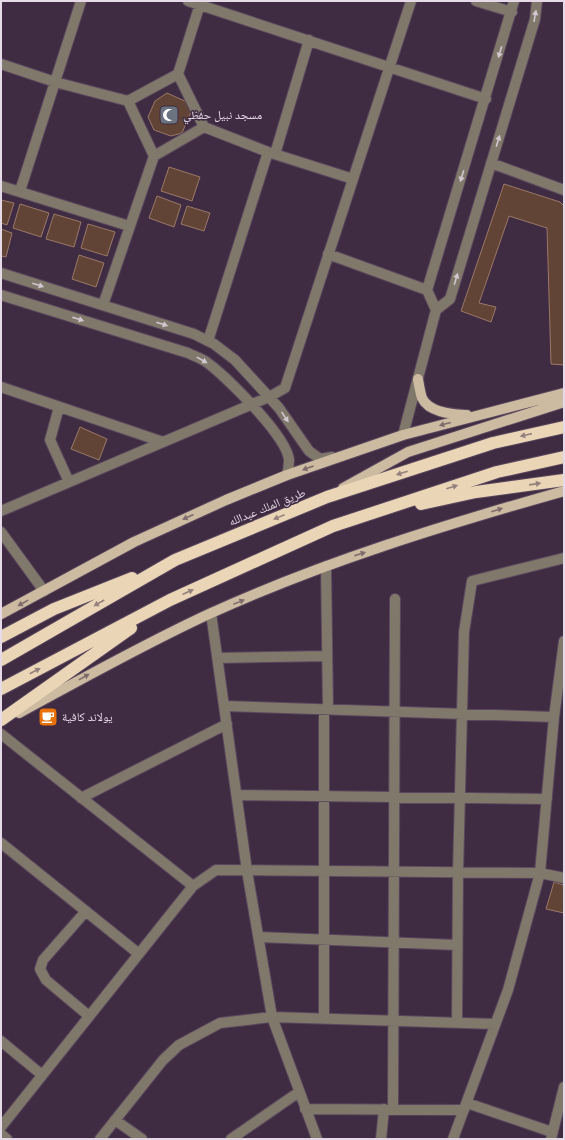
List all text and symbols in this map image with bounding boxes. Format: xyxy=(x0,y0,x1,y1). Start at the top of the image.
one-way arrow xyxy=(532,10,538,22)
one-way arrow xyxy=(497,46,503,58)
mosque icon: مسجد نبيل حفظي xyxy=(158,104,180,126)
place label: مسجد نبيل حفظي xyxy=(183,108,262,125)
one-way arrow xyxy=(495,135,501,147)
one-way arrow xyxy=(459,171,465,183)
one-way arrow xyxy=(453,272,459,284)
one-way arrow xyxy=(33,282,45,288)
one-way arrow xyxy=(73,316,85,322)
one-way arrow xyxy=(156,321,168,327)
one-way arrow xyxy=(196,357,208,363)
one-way arrow xyxy=(282,411,289,422)
one-way arrow xyxy=(439,421,451,427)
one-way arrow xyxy=(520,433,532,439)
one-way arrow xyxy=(301,465,313,471)
one-way arrow xyxy=(395,470,407,476)
one-way arrow xyxy=(529,481,541,487)
one-way arrow xyxy=(446,484,458,490)
street label: طريق الملك عبدالله xyxy=(227,485,308,529)
one-way arrow xyxy=(491,507,503,513)
one-way arrow xyxy=(274,514,285,520)
one-way arrow xyxy=(181,515,193,521)
one-way arrow xyxy=(354,551,366,557)
one-way arrow xyxy=(182,589,194,595)
one-way arrow xyxy=(233,598,245,604)
one-way arrow xyxy=(17,599,28,606)
one-way arrow xyxy=(94,600,105,607)
one-way arrow xyxy=(30,668,41,674)
one-way arrow xyxy=(79,674,90,681)
cafe icon: يولاند كافية xyxy=(37,706,59,728)
place label: يولاند كافية xyxy=(62,710,113,724)

